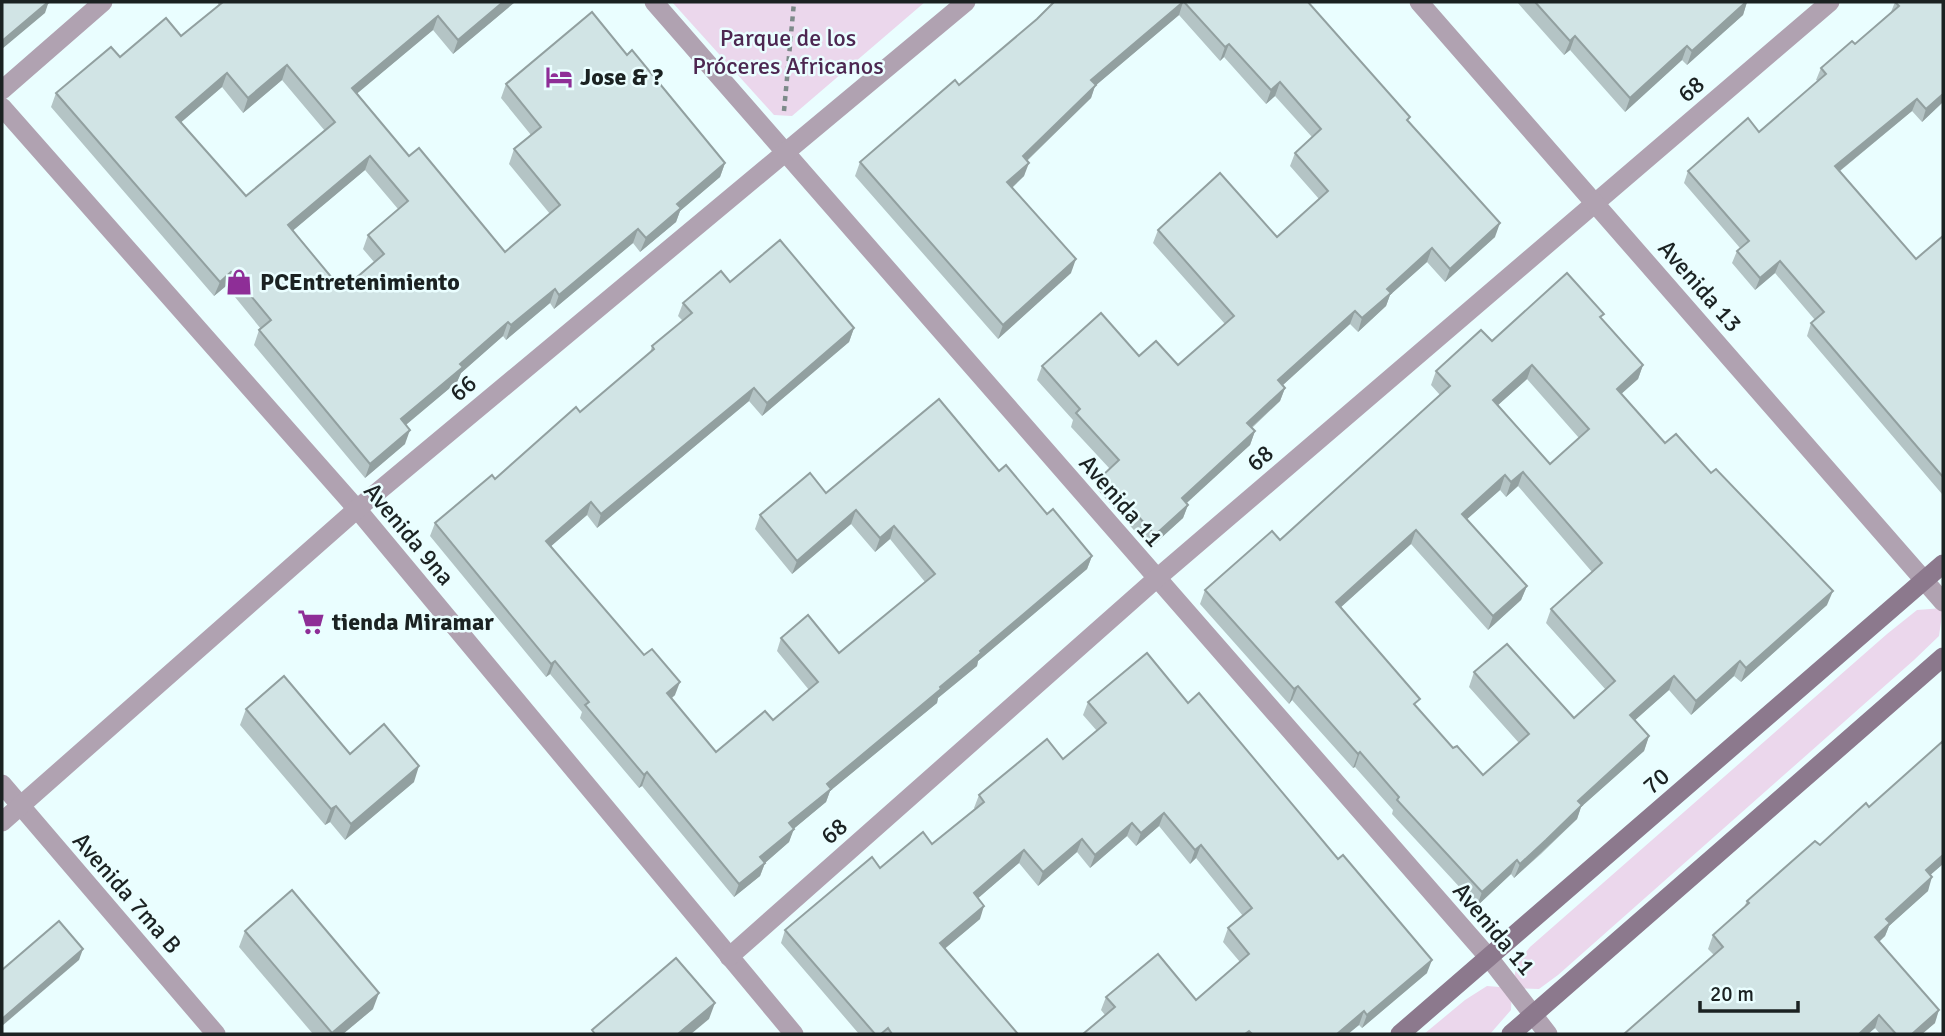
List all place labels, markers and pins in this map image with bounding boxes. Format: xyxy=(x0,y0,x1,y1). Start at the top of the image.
hotel icon: Jose & ? xyxy=(544,62,574,92)
place label: Jose & ? xyxy=(580,62,664,92)
shop icon: PCEntretenimiento xyxy=(224,267,254,297)
place label: PCEntretenimiento xyxy=(260,267,460,297)
supermarket icon: tienda Miramar xyxy=(296,607,326,637)
place label: tienda Miramar xyxy=(331,607,494,637)

